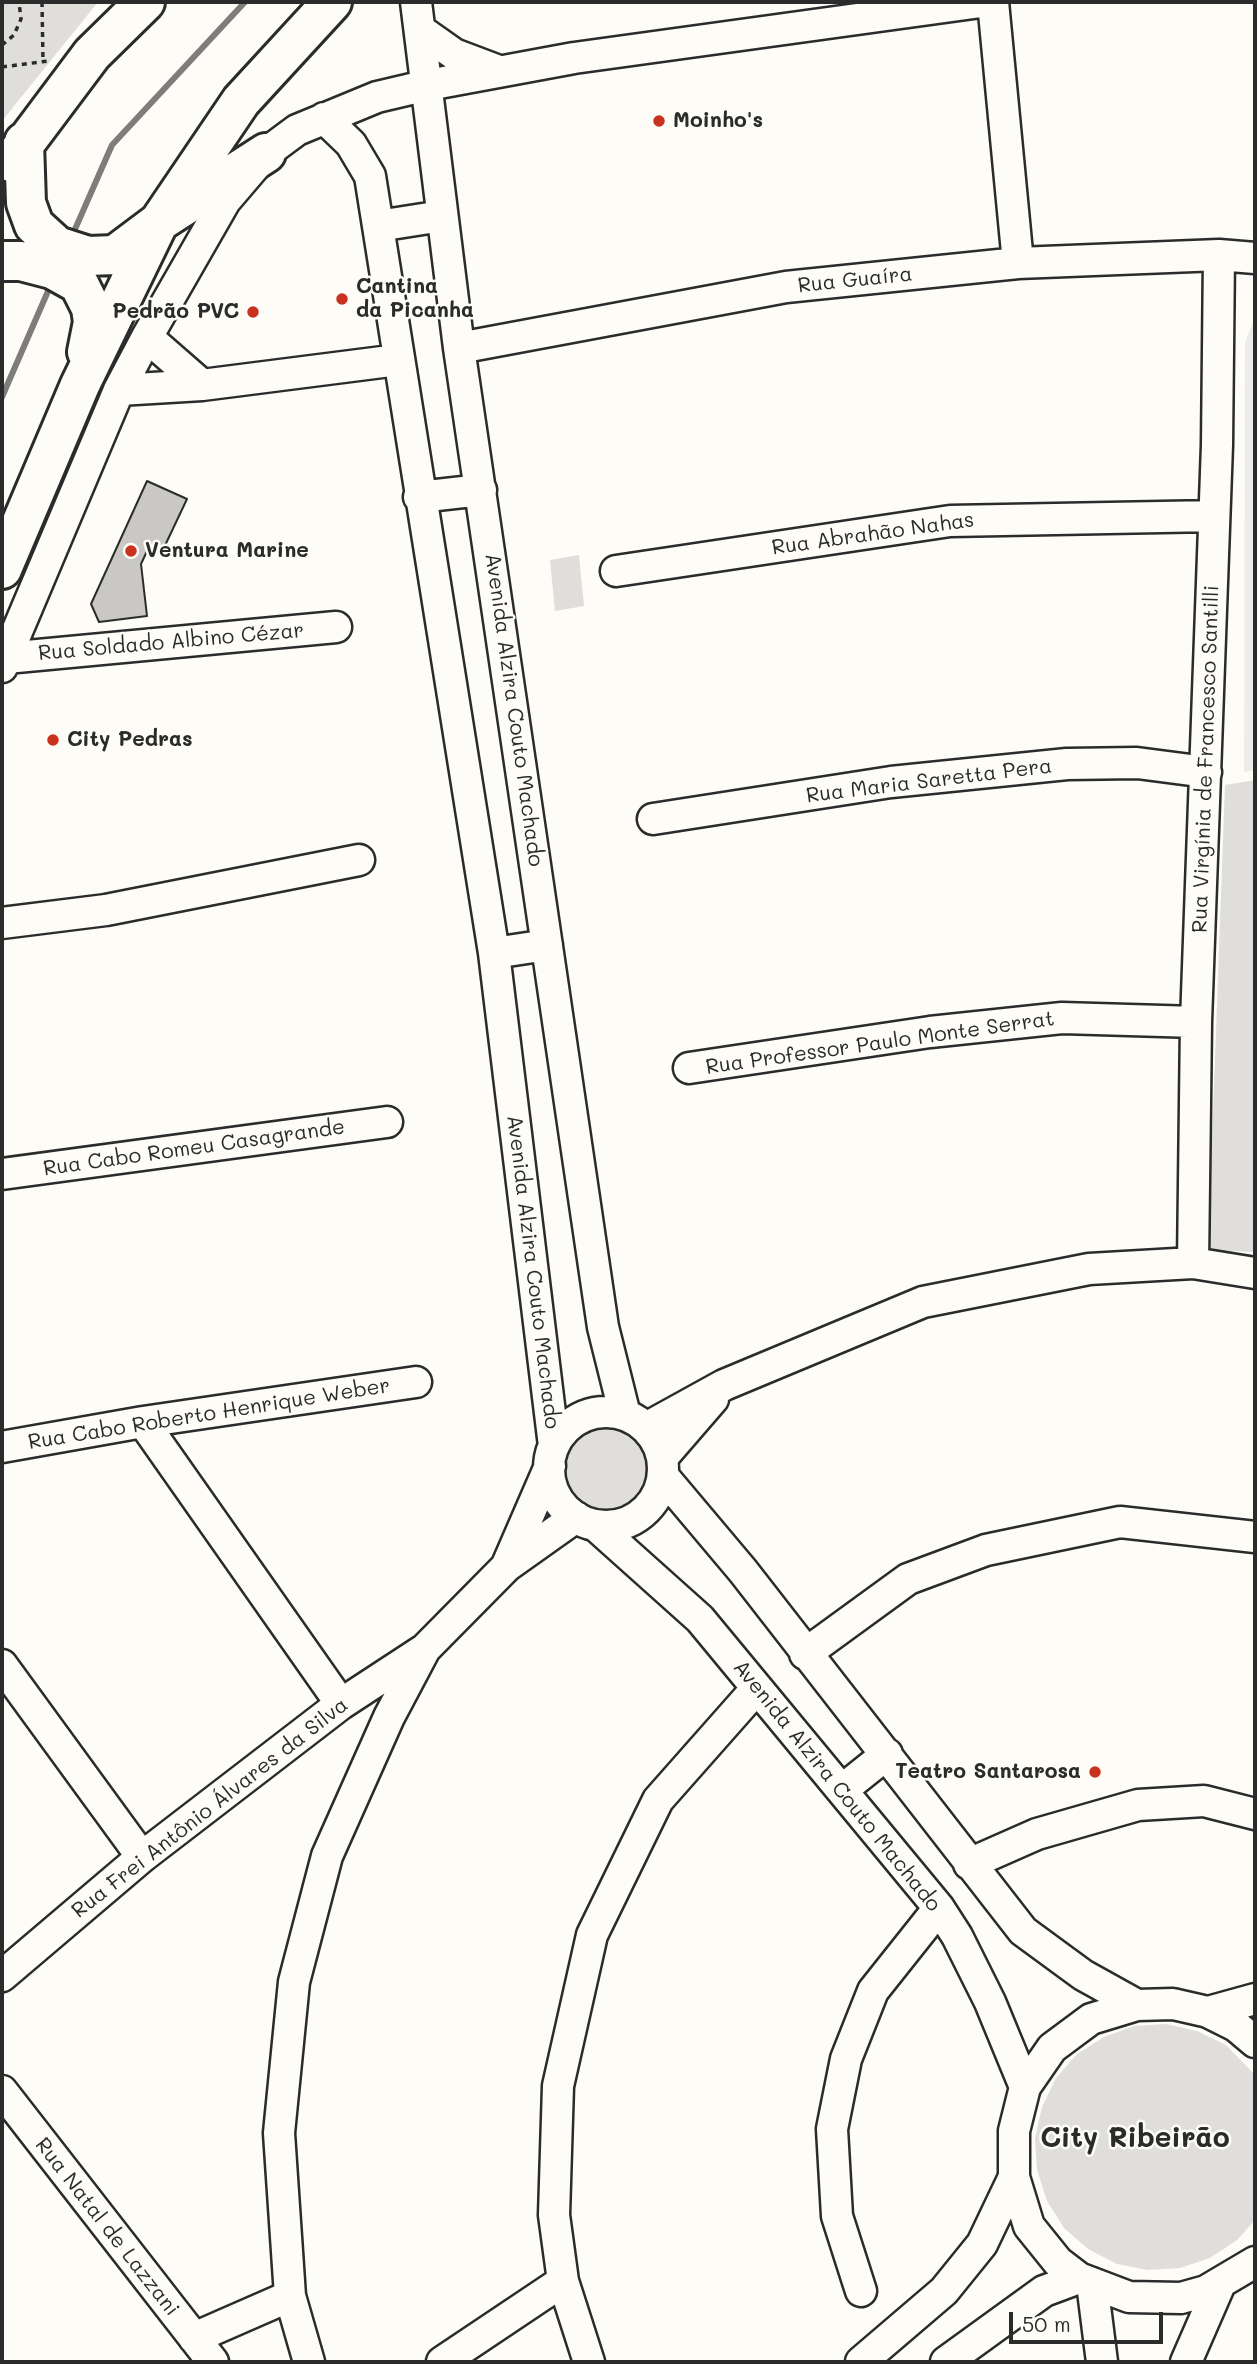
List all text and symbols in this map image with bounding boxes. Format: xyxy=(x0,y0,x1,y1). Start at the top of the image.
place label: Moinho's xyxy=(673,108,763,134)
marker: Moinho's xyxy=(651,113,667,129)
street label: Rua Guaíra xyxy=(796,261,914,299)
place label: Cantina da Picanha xyxy=(356,274,474,324)
marker: Cantina da Picanha xyxy=(334,291,350,307)
place label: Pedrão PVC xyxy=(112,299,239,325)
marker: Pedrão PVC xyxy=(245,304,261,320)
street label: Rua Abrahão Nahas xyxy=(770,507,976,561)
place label: Ventura Marine xyxy=(145,538,309,564)
marker: Ventura Marine xyxy=(123,543,139,559)
street label: Avenida Alzira Couto Machado xyxy=(480,552,548,868)
street label: Rua Virgínia de Francesco Santilli xyxy=(1187,585,1225,933)
street label: Rua Soldado Albino Cézar xyxy=(37,618,305,666)
place label: City Pedras xyxy=(67,727,193,753)
marker: City Pedras xyxy=(45,732,61,748)
street label: Rua Maria Saretta Pera xyxy=(805,753,1053,809)
street label: Rua Professor Paulo Monte Serrat xyxy=(704,1006,1056,1080)
street label: Rua Cabo Romeu Casagrande xyxy=(42,1114,346,1182)
street label: Avenida Alzira Couto Machado xyxy=(501,1114,565,1430)
street label: Rua Cabo Roberto Henrique Weber xyxy=(26,1373,392,1455)
street label: Avenida Alzira Couto Machado xyxy=(728,1655,946,1917)
street label: Rua Frei Antônio Álvares da Silva xyxy=(67,1692,353,1924)
place label: Teatro Santarosa xyxy=(895,1759,1081,1785)
marker: Teatro Santarosa xyxy=(1087,1764,1103,1780)
district label: City Ribeirão xyxy=(1040,2121,1230,2155)
street label: Rua Natal de Lazzani xyxy=(30,2133,184,2321)
scale bar xyxy=(1012,2298,1166,2342)
text: 50 m xyxy=(1022,2310,1071,2337)

